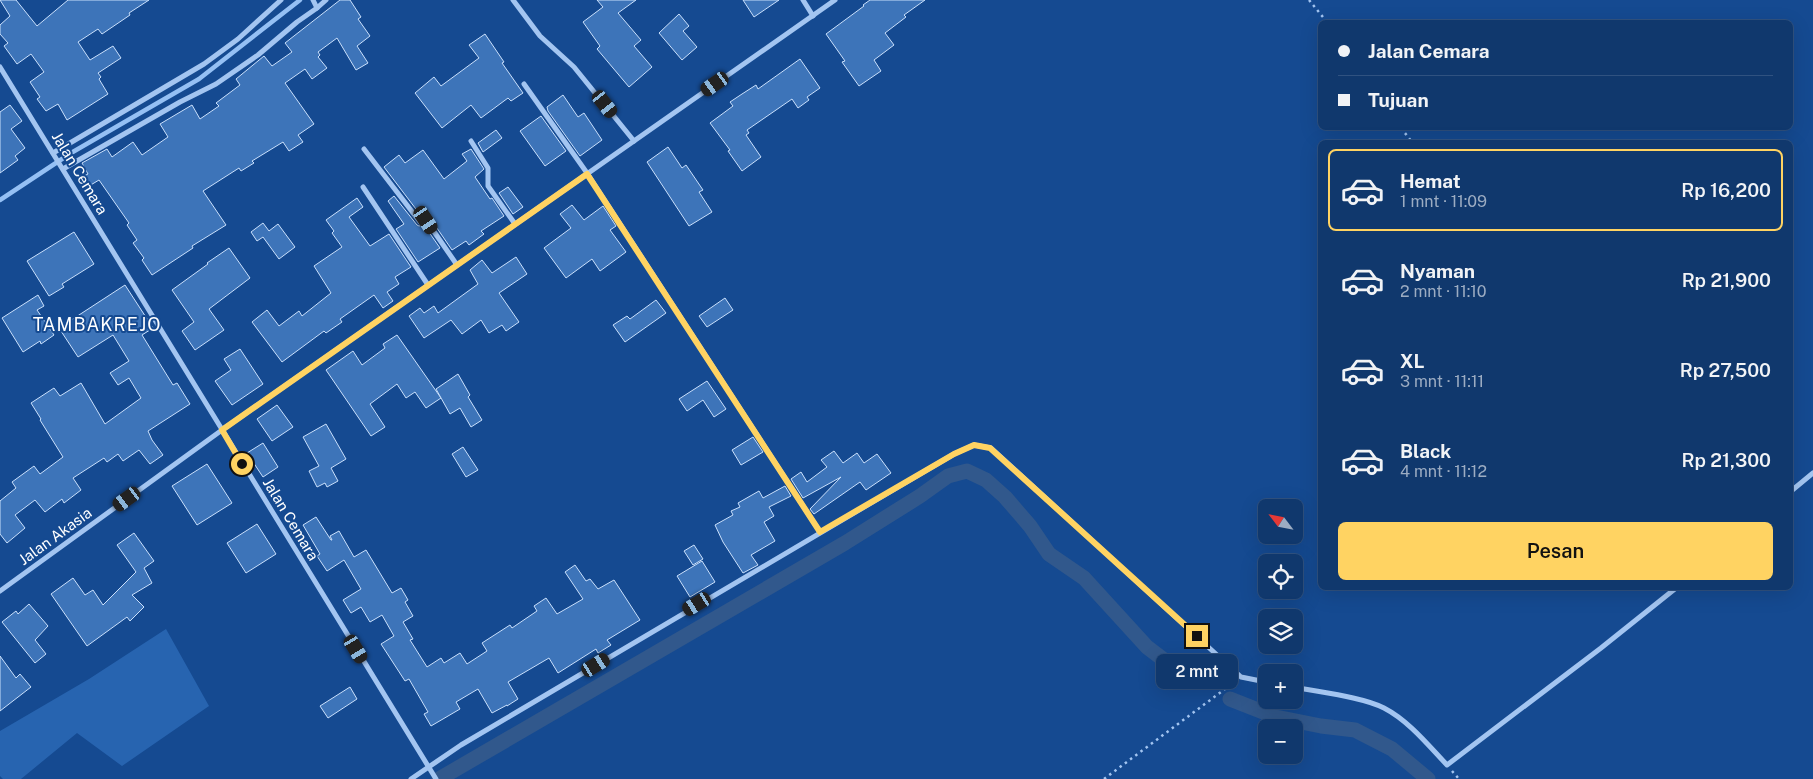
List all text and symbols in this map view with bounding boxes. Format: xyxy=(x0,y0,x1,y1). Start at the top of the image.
text: Jalan Cemara xyxy=(1368,40,1490,62)
car xyxy=(698,69,731,99)
car xyxy=(589,88,620,120)
text: Tujuan xyxy=(1368,89,1429,111)
street label: Jalan Cemara xyxy=(49,129,111,217)
icon: car xyxy=(1340,168,1385,213)
text: Hemat xyxy=(1400,170,1461,192)
text: Rp 16,200 xyxy=(1681,179,1771,201)
text: 1 mnt · 11:09 xyxy=(1400,192,1487,211)
car xyxy=(411,203,440,237)
icon: car xyxy=(1340,258,1385,303)
text: Nyaman xyxy=(1400,260,1475,282)
text: Rp 21,900 xyxy=(1682,269,1771,291)
text: 2 mnt · 11:10 xyxy=(1400,282,1487,301)
district label: TAMBAKREJO xyxy=(33,314,161,335)
icon: car xyxy=(1340,348,1385,393)
text: XL xyxy=(1400,350,1425,372)
text: Rp 27,500 xyxy=(1680,359,1771,381)
text: 3 mnt · 11:11 xyxy=(1400,372,1484,391)
icon: car xyxy=(1340,438,1385,483)
text: Black xyxy=(1400,440,1451,462)
text: Rp 21,300 xyxy=(1682,449,1771,471)
route start xyxy=(231,453,253,475)
text: 4 mnt · 11:12 xyxy=(1400,462,1487,481)
street label: Jalan Cemara xyxy=(260,475,322,563)
car xyxy=(110,484,143,514)
north arrow xyxy=(1258,499,1302,544)
map controls xyxy=(1258,499,1303,764)
street label: Jalan Akasia xyxy=(15,504,95,568)
button: Pesan xyxy=(1338,522,1773,580)
button: locate xyxy=(1258,554,1303,599)
car xyxy=(680,590,713,618)
button: layers xyxy=(1258,609,1303,654)
route end xyxy=(1186,625,1208,647)
car xyxy=(341,632,370,666)
car xyxy=(579,651,612,679)
callout: 2 mnt xyxy=(1156,654,1238,688)
text: 2 mnt xyxy=(1175,662,1219,681)
button: + xyxy=(1258,664,1303,709)
button: − xyxy=(1258,719,1303,764)

